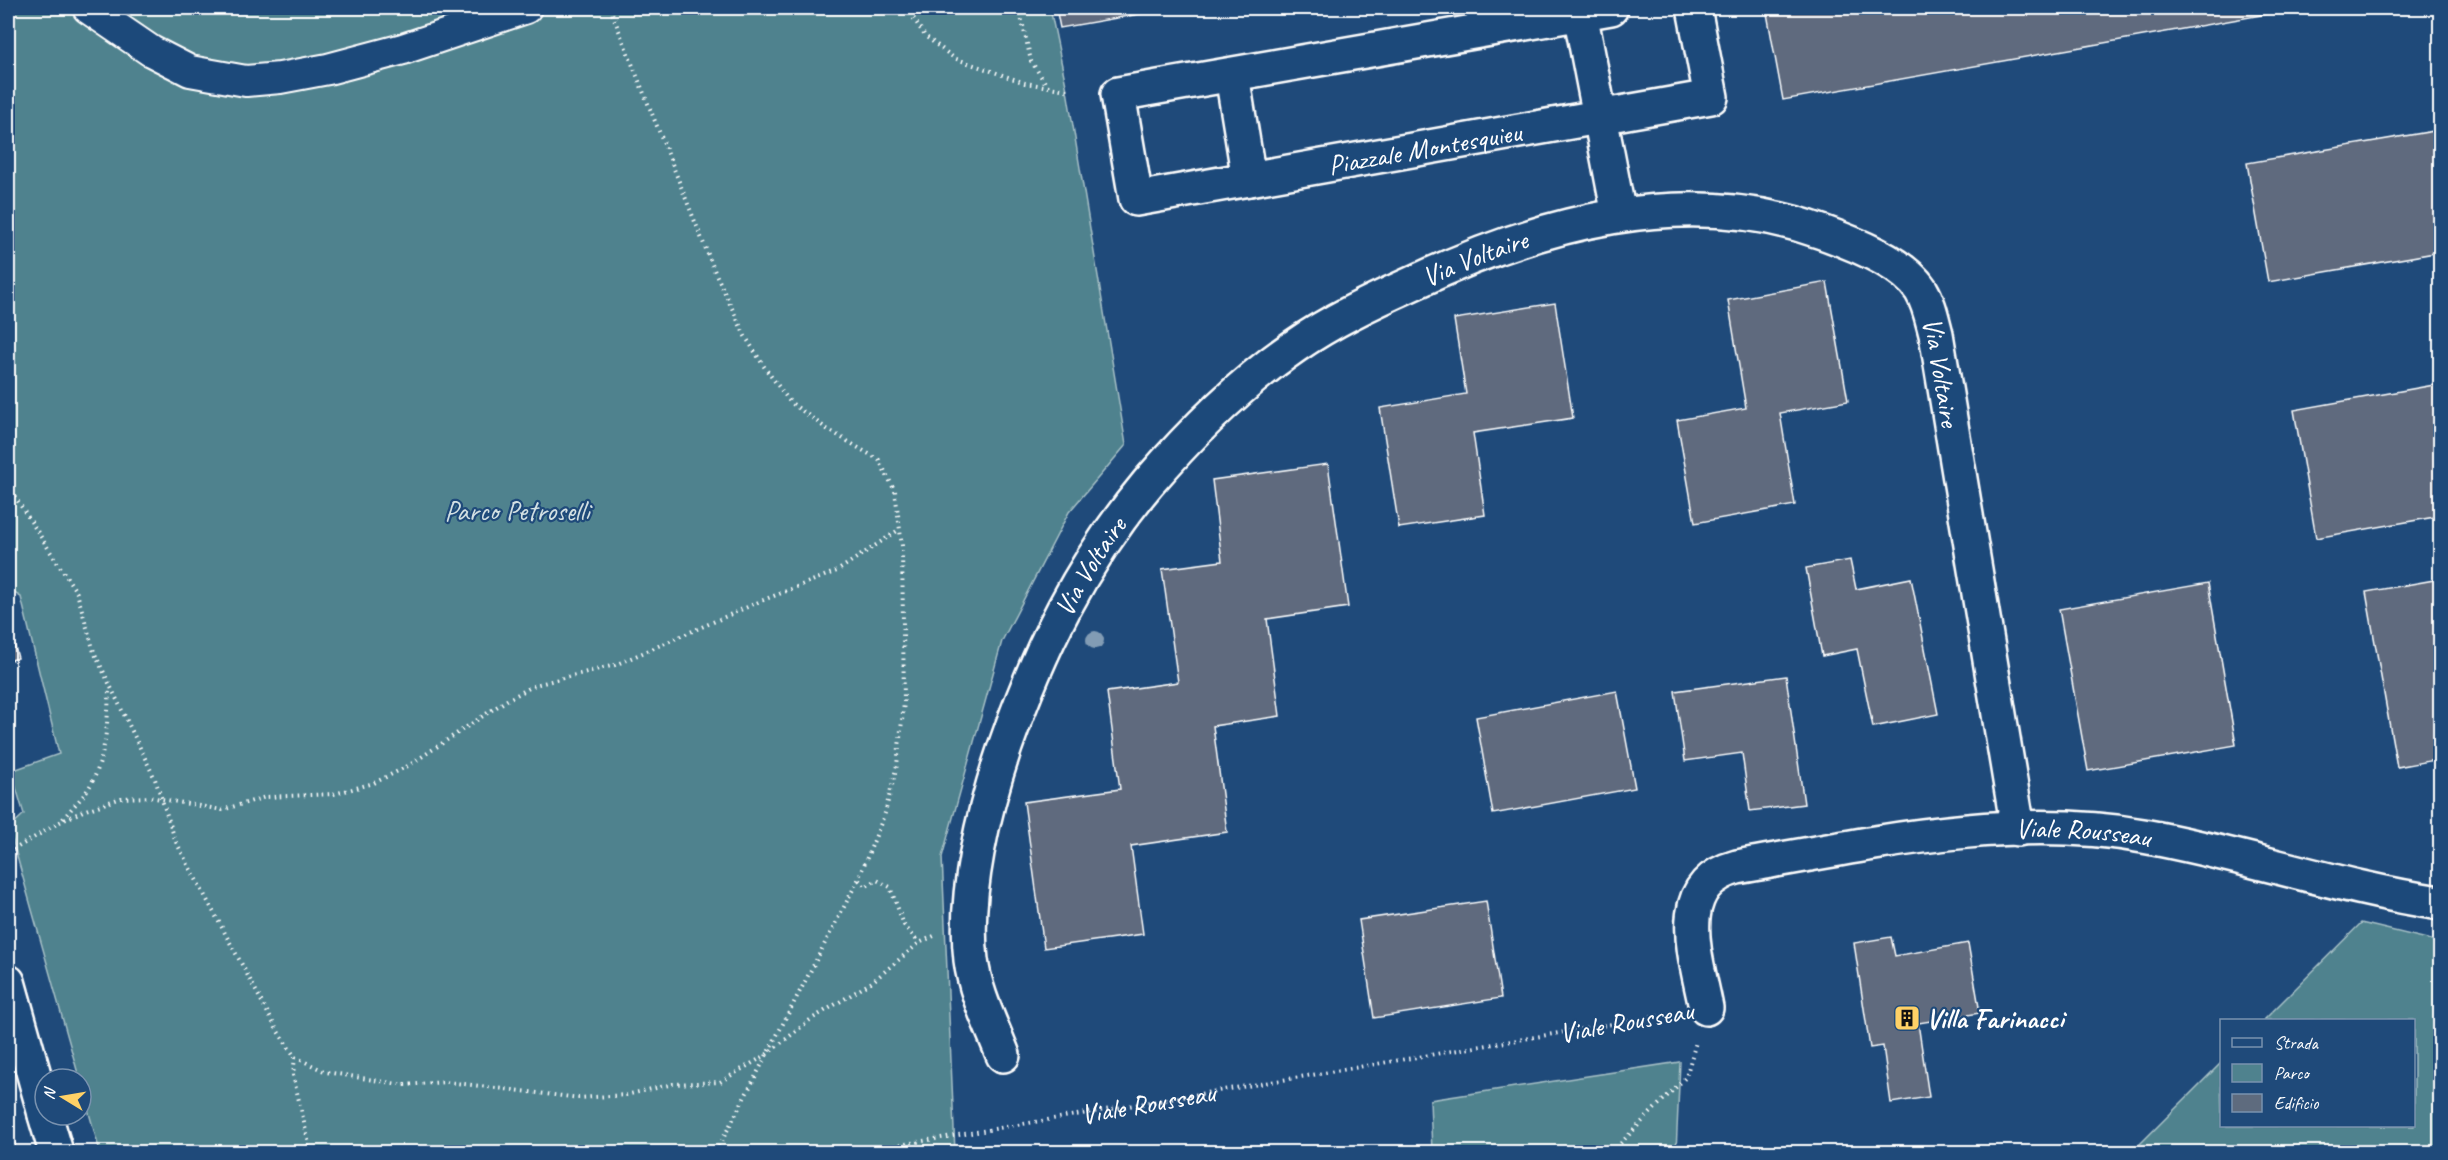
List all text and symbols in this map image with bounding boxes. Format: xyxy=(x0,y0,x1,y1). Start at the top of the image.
street label: Piazzale Montesquieu xyxy=(1325,114,1526,183)
street label: Via Voltaire xyxy=(1416,221,1534,295)
street label: Via Voltaire xyxy=(1914,314,1968,431)
park label: Parco Petroselli xyxy=(444,493,593,528)
street label: Via Voltaire xyxy=(1046,508,1135,622)
street label: Viale Rousseau xyxy=(2015,810,2155,855)
street label: Viale Rousseau xyxy=(1556,992,1698,1051)
place label: Villa Farinacci xyxy=(1926,1001,2067,1036)
building icon: Villa Farinacci xyxy=(1892,1003,1922,1033)
legend xyxy=(2220,1019,2415,1127)
text: Strada xyxy=(2274,1032,2319,1054)
text: Parco xyxy=(2274,1062,2310,1084)
north arrow xyxy=(33,1067,93,1127)
street label: Viale Rousseau xyxy=(1078,1074,1219,1132)
text: N xyxy=(38,1085,61,1101)
text: Edificio xyxy=(2274,1092,2320,1114)

